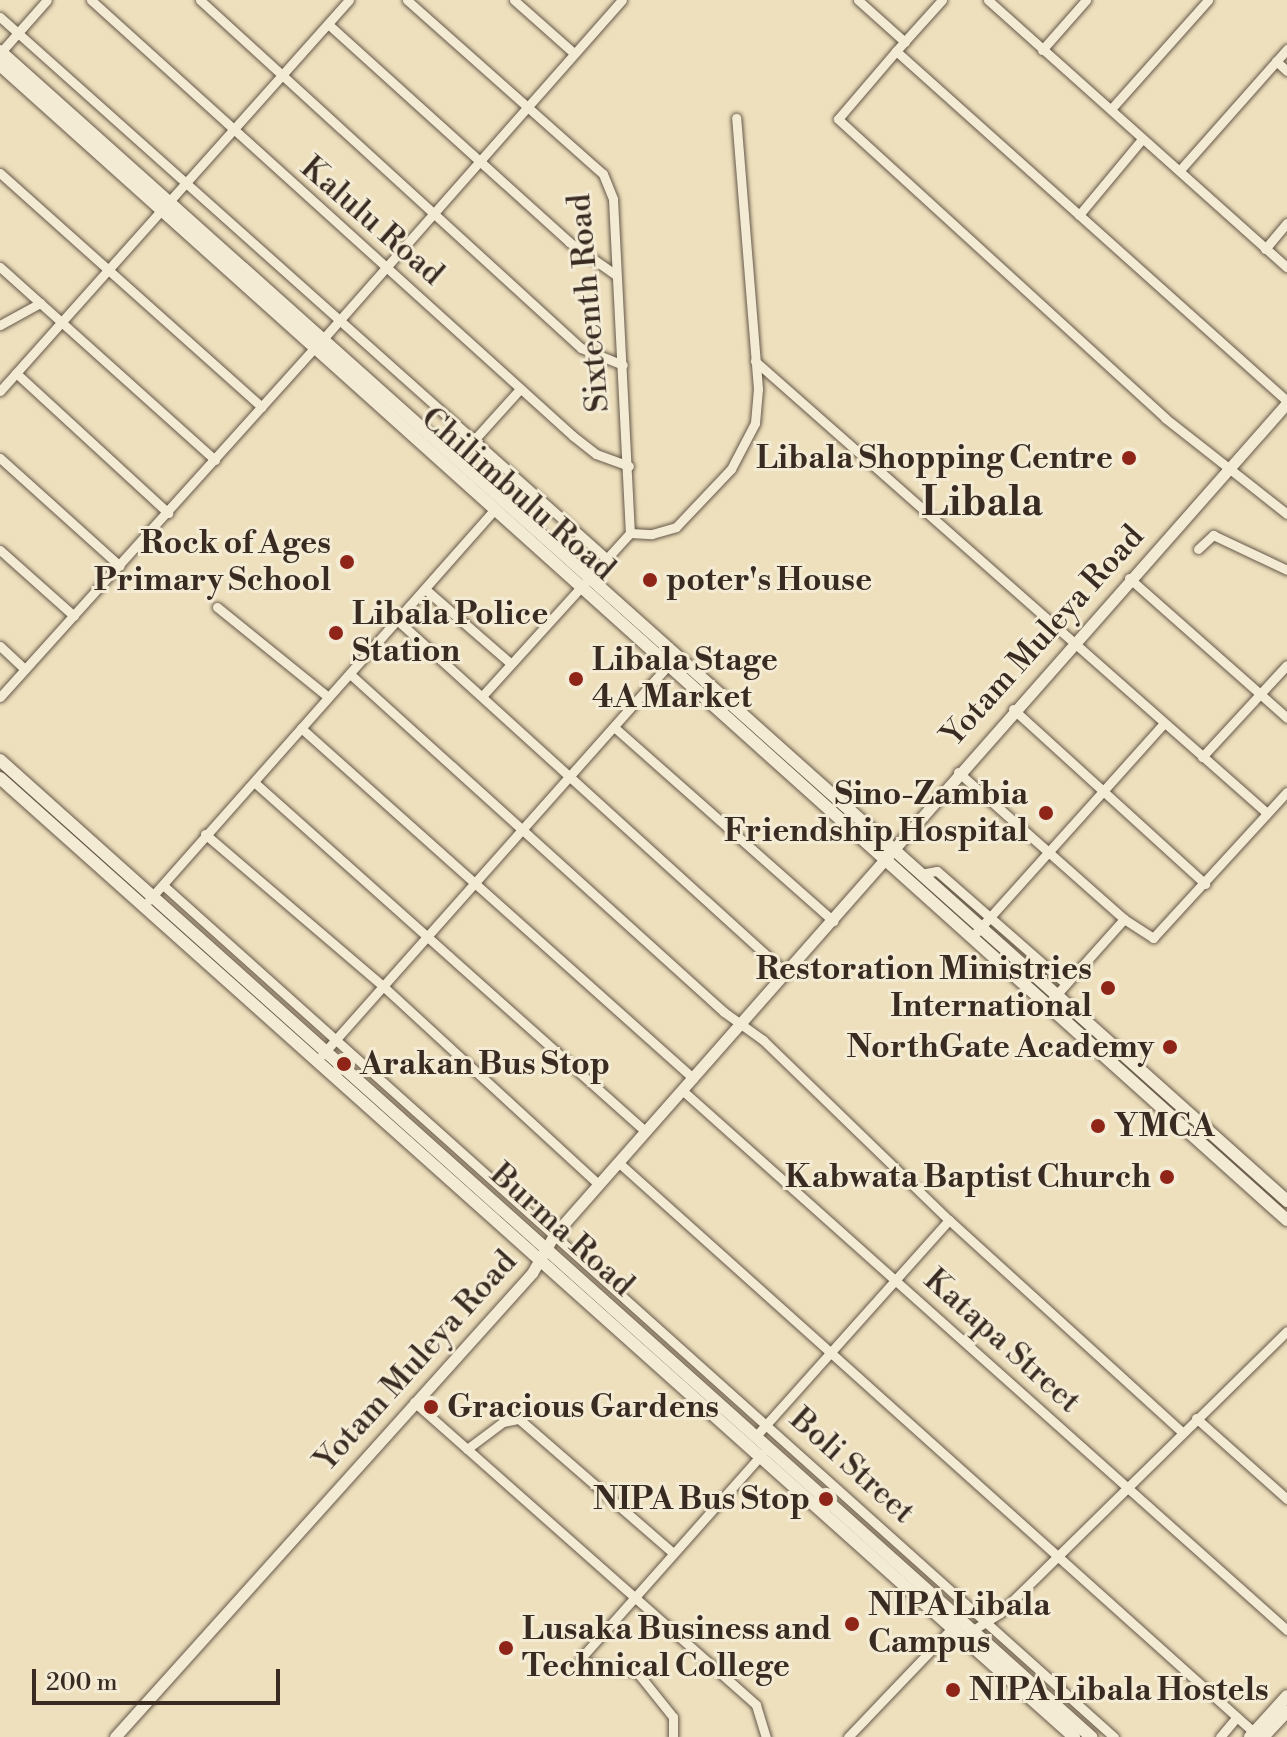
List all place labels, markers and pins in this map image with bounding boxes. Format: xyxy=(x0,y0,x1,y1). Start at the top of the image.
place label: Libala Shopping Centre xyxy=(756,439,1113,477)
marker: Libala Shopping Centre xyxy=(1120,449,1138,467)
place label: Rock of Ages Primary School xyxy=(94,525,331,600)
marker: Rock of Ages Primary School xyxy=(338,553,356,571)
place label: poter's House xyxy=(666,561,872,599)
marker: poter's House xyxy=(641,571,659,589)
place label: Libala Police Station xyxy=(352,596,548,671)
marker: Libala Police Station xyxy=(327,624,345,642)
place label: Libala Stage 4A Market xyxy=(592,642,778,717)
marker: Libala Stage 4A Market xyxy=(567,670,585,688)
place label: Sino-Zambia Friendship Hospital xyxy=(724,776,1028,851)
marker: Sino-Zambia Friendship Hospital xyxy=(1035,802,1057,824)
place label: Restoration Ministries International xyxy=(756,951,1092,1026)
marker: Restoration Ministries International xyxy=(1099,979,1117,997)
place label: NorthGate Academy xyxy=(846,1028,1154,1066)
marker: NorthGate Academy xyxy=(1161,1038,1179,1056)
place label: Arakan Bus Stop xyxy=(360,1045,610,1083)
marker: Arakan Bus Stop xyxy=(335,1055,353,1073)
place label: YMCA xyxy=(1114,1107,1215,1145)
marker: YMCA xyxy=(1089,1117,1107,1135)
place label: Kabwata Baptist Church xyxy=(785,1158,1151,1196)
marker: Kabwata Baptist Church xyxy=(1158,1168,1176,1186)
place label: Gracious Gardens xyxy=(447,1388,719,1426)
marker: Gracious Gardens xyxy=(422,1398,440,1416)
place label: NIPA Bus Stop xyxy=(593,1480,810,1518)
marker: NIPA Bus Stop xyxy=(817,1490,835,1508)
place label: NIPA Libala Campus xyxy=(868,1587,1051,1662)
place label: Lusaka Business and Technical College xyxy=(522,1611,832,1686)
marker: NIPA Libala Campus xyxy=(843,1615,861,1633)
marker: Lusaka Business and Technical College xyxy=(497,1639,515,1657)
place label: NIPA Libala Hostels xyxy=(969,1671,1269,1709)
marker: NIPA Libala Hostels xyxy=(944,1681,962,1699)

